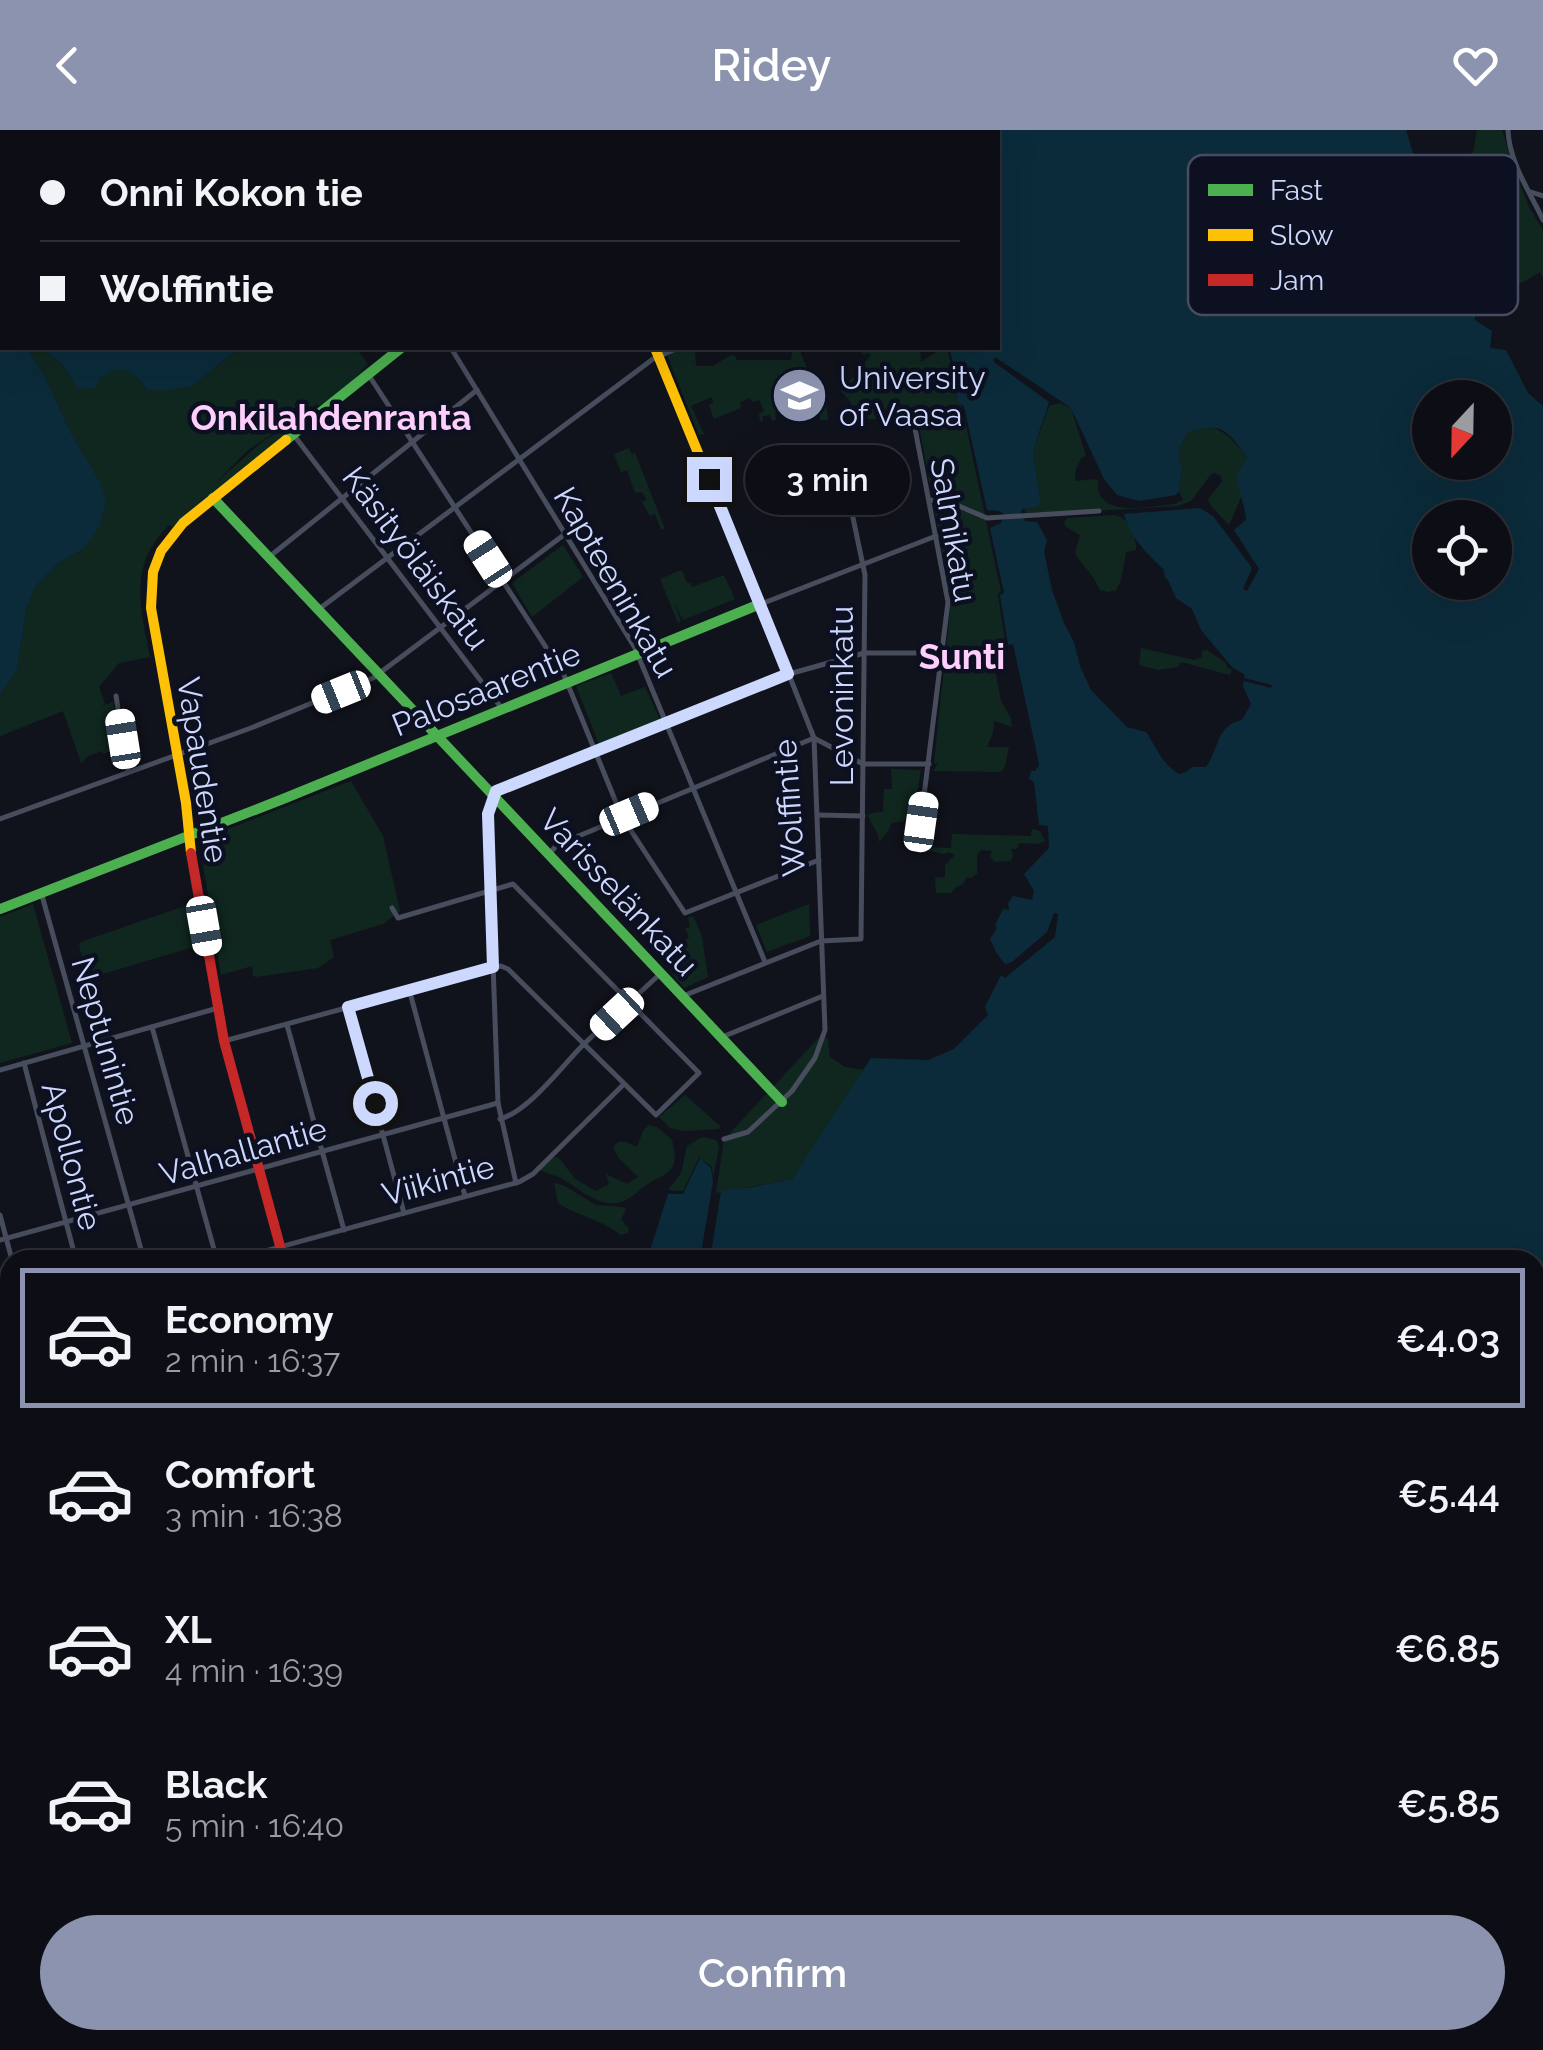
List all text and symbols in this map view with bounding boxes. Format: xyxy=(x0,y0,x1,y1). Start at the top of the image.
icon: back xyxy=(40,38,95,93)
icon: heart xyxy=(1448,38,1503,93)
text: Ridey xyxy=(712,39,831,92)
legend xyxy=(1188,155,1518,315)
text: Onni Kokon tie xyxy=(100,170,363,215)
text: Fast xyxy=(1270,174,1323,207)
text: Slow xyxy=(1270,219,1334,252)
text: Jam xyxy=(1270,264,1324,297)
text: Wolffintie xyxy=(100,266,274,311)
place label: University of Vaasa xyxy=(839,359,986,433)
school or university icon: University of Vaasa xyxy=(770,365,830,425)
north arrow xyxy=(1412,380,1512,480)
map controls xyxy=(1412,380,1512,600)
district label: Onkilahdenranta xyxy=(191,397,472,438)
callout: 3 min xyxy=(744,444,909,514)
street label: Salmikatu xyxy=(923,455,985,605)
route end xyxy=(687,457,732,502)
street label: Käsityöläiskatu xyxy=(335,459,497,657)
text: 3 min xyxy=(787,461,868,498)
street label: Kapteeninkatu xyxy=(547,480,685,684)
button: locate xyxy=(1412,500,1512,600)
car xyxy=(459,526,517,592)
street label: Levoninkatu xyxy=(823,606,860,786)
street label: Palosaarentie xyxy=(386,634,586,744)
district label: Sunti xyxy=(919,636,1005,677)
car xyxy=(308,667,374,717)
street label: Vapaudentie xyxy=(170,675,236,865)
car xyxy=(103,707,143,771)
street label: Wolffintie xyxy=(766,738,812,878)
car xyxy=(596,788,662,840)
car xyxy=(902,790,940,854)
street label: Varisselänkatu xyxy=(532,801,706,983)
car xyxy=(184,894,224,958)
street label: Neptunintie xyxy=(64,953,148,1129)
car xyxy=(585,983,649,1045)
street label: Apollontie xyxy=(34,1078,110,1234)
route start xyxy=(353,1081,398,1126)
street label: Valhallantie xyxy=(155,1109,331,1193)
street label: Viikintie xyxy=(378,1147,498,1213)
icon: car xyxy=(45,1293,135,1383)
text: Economy xyxy=(165,1297,334,1342)
text: €4.03 xyxy=(1396,1316,1500,1361)
text: 2 min · 16:37 xyxy=(165,1342,340,1379)
icon: car xyxy=(45,1448,135,1538)
text: Comfort xyxy=(165,1452,315,1497)
text: €5.44 xyxy=(1398,1471,1500,1516)
text: 3 min · 16:38 xyxy=(165,1497,343,1534)
icon: car xyxy=(45,1603,135,1693)
text: XL xyxy=(165,1607,212,1652)
text: €6.85 xyxy=(1395,1626,1500,1671)
text: 4 min · 16:39 xyxy=(165,1652,343,1689)
icon: car xyxy=(45,1758,135,1848)
text: Black xyxy=(165,1762,267,1807)
text: €5.85 xyxy=(1397,1781,1500,1826)
text: 5 min · 16:40 xyxy=(165,1807,344,1844)
button: Confirm xyxy=(40,1915,1505,2030)

